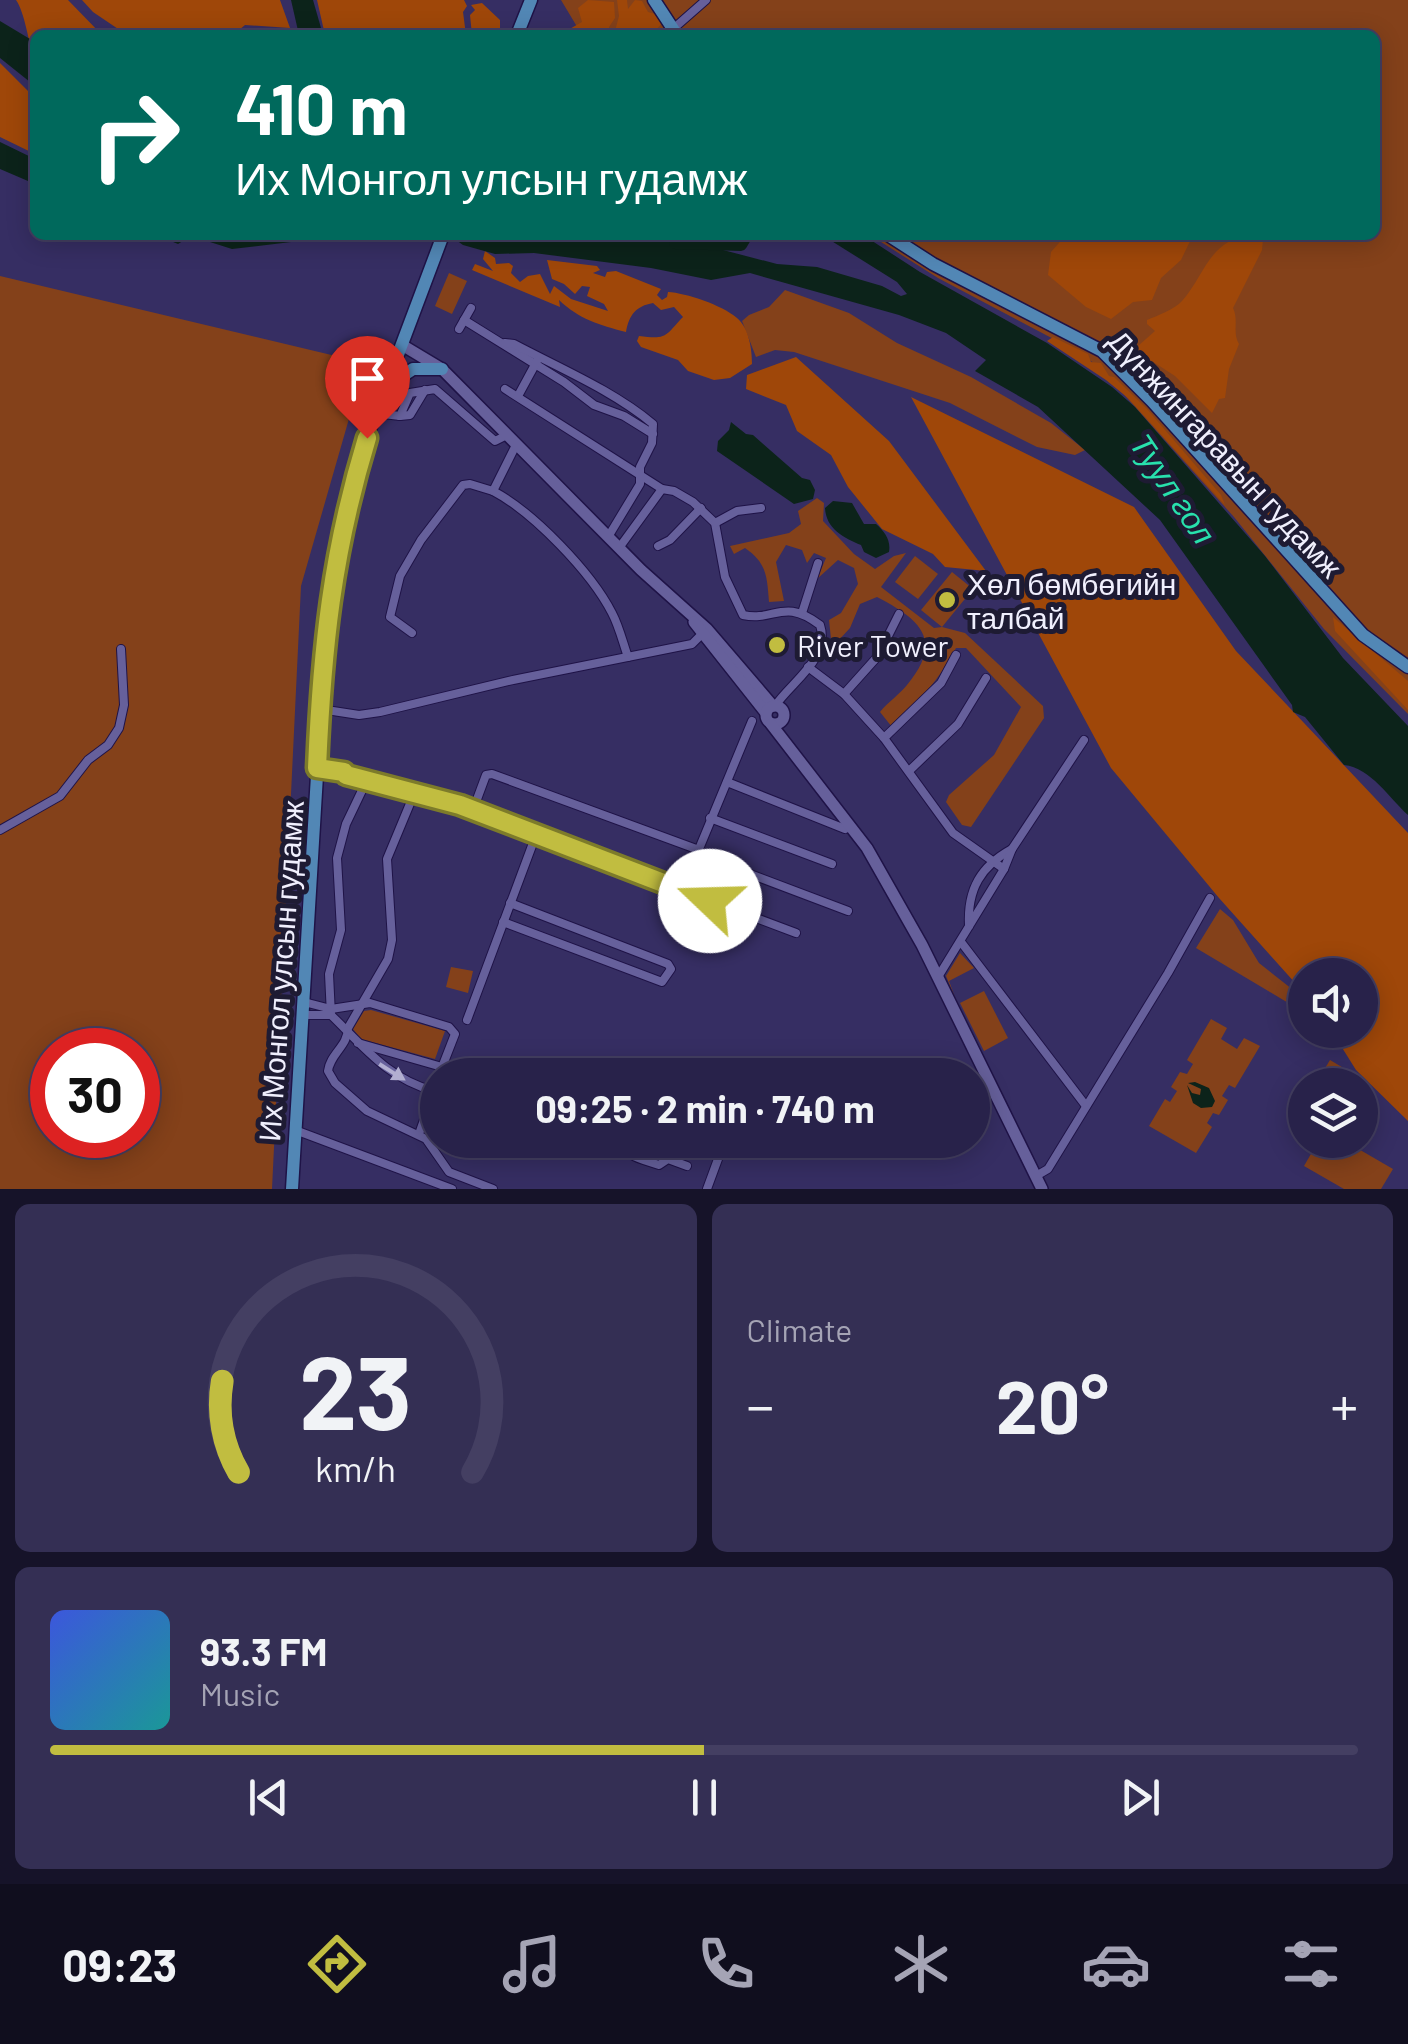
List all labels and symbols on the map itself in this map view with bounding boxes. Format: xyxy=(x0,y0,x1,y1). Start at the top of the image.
street label: Дүнжингаравын гудамж xyxy=(1102,322,1350,584)
pin xyxy=(325,336,410,439)
water label: Туул гол xyxy=(1122,426,1225,551)
place label: Хөл бөмбөгийн талбай xyxy=(967,565,1176,635)
marker: Хөл бөмбөгийн талбай xyxy=(936,589,958,611)
place label: River Tower xyxy=(797,627,948,663)
marker: River Tower xyxy=(766,634,788,656)
street label: Их Монгол улсын гудамж xyxy=(250,799,310,1143)
position arrow xyxy=(658,849,762,953)
speed limit sign: 30 xyxy=(30,1028,160,1158)
one-way arrow xyxy=(378,1063,406,1080)

